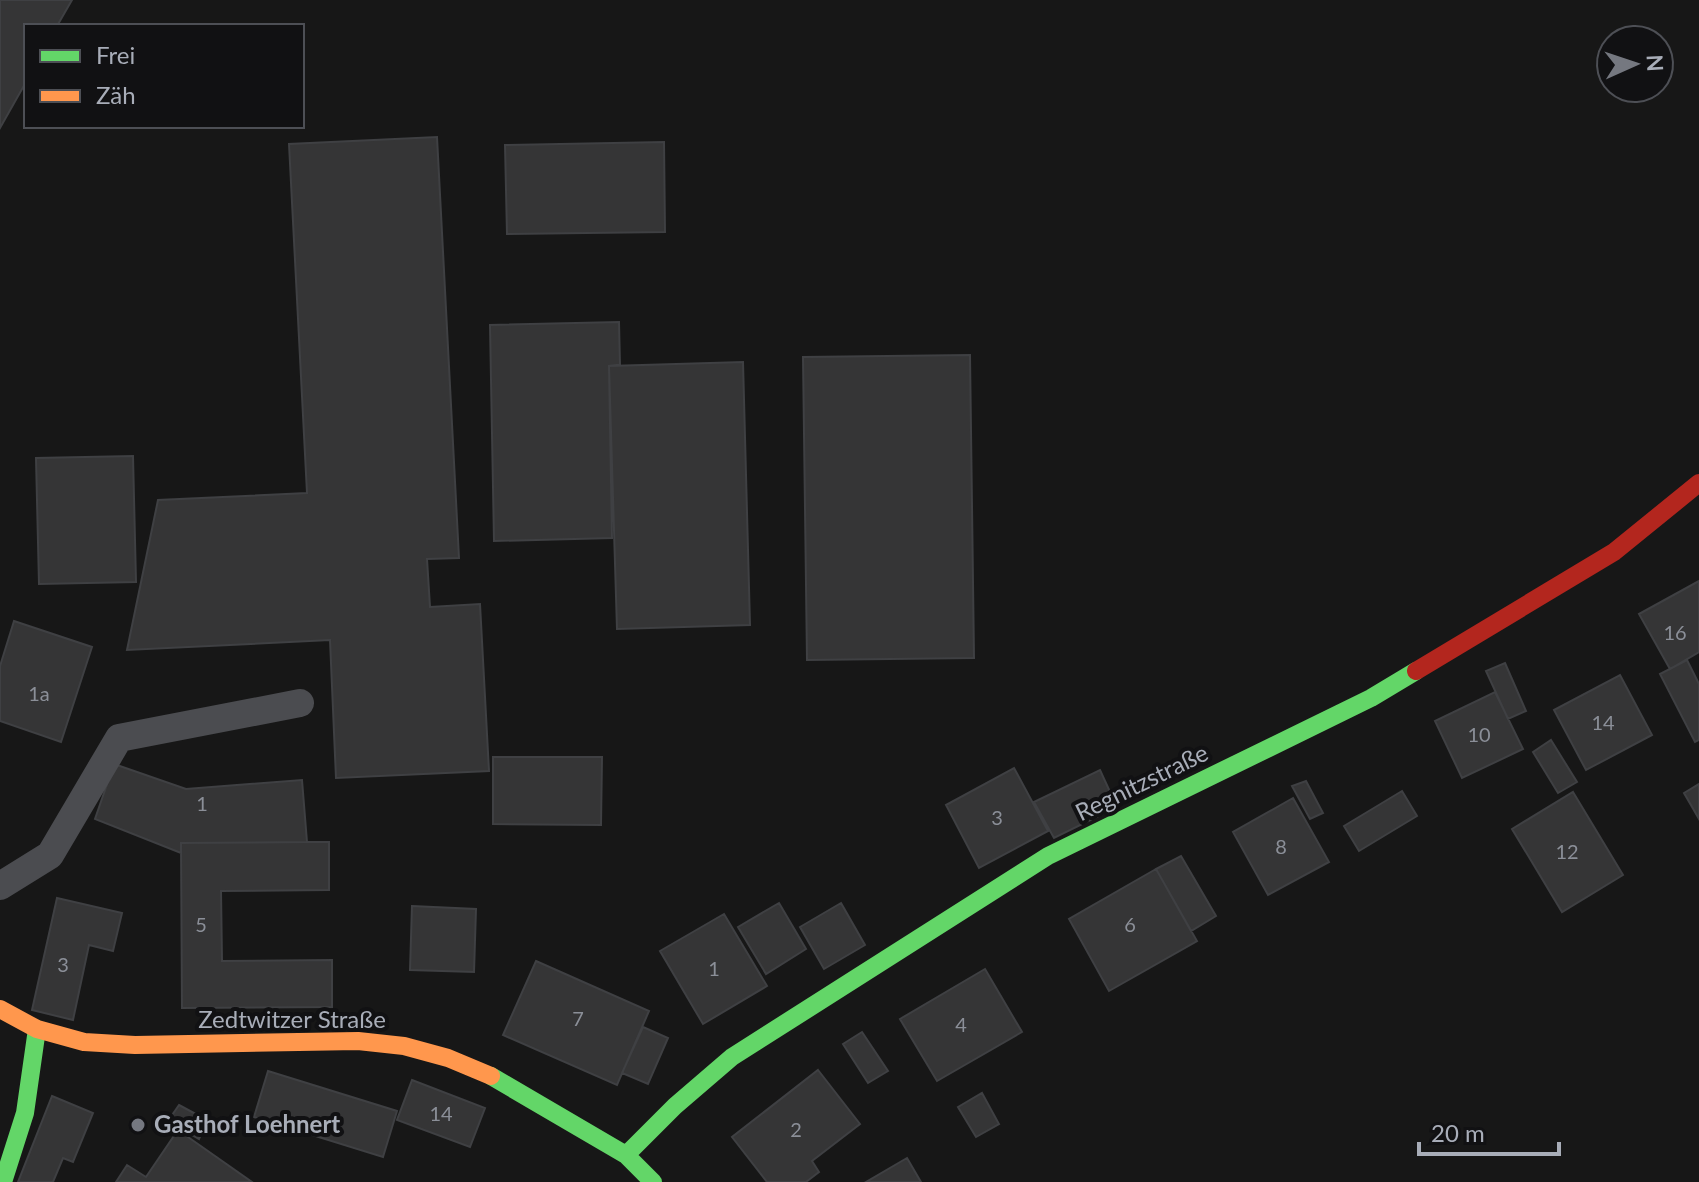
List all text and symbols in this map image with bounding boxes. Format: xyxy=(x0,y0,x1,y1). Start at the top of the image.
legend xyxy=(24,24,304,128)
north arrow xyxy=(1595,24,1675,104)
text: Frei xyxy=(96,40,135,69)
text: N xyxy=(1642,54,1669,72)
text: Zäh xyxy=(96,80,136,109)
house number: 16 xyxy=(1663,620,1687,644)
house number: 1a xyxy=(28,681,50,705)
house number: 14 xyxy=(1591,710,1615,734)
house number: 10 xyxy=(1467,722,1491,746)
street label: Regnitzstraße xyxy=(1070,737,1212,826)
house number: 1 xyxy=(196,791,208,815)
house number: 3 xyxy=(991,805,1003,829)
house number: 8 xyxy=(1275,834,1287,858)
house number: 12 xyxy=(1555,839,1579,863)
house number: 5 xyxy=(195,912,207,936)
house number: 6 xyxy=(1124,912,1136,936)
house number: 3 xyxy=(57,952,69,976)
house number: 1 xyxy=(708,956,720,980)
street label: Zedtwitzer Straße xyxy=(198,1004,386,1033)
house number: 7 xyxy=(572,1006,584,1030)
house number: 4 xyxy=(955,1012,967,1036)
house number: 14 xyxy=(429,1101,453,1125)
scale bar xyxy=(1419,1106,1559,1156)
place label: Gasthof Loehnert xyxy=(154,1109,340,1138)
marker: Gasthof Loehnert xyxy=(129,1116,147,1134)
house number: 2 xyxy=(790,1117,802,1141)
text: 20 m xyxy=(1431,1118,1485,1147)

